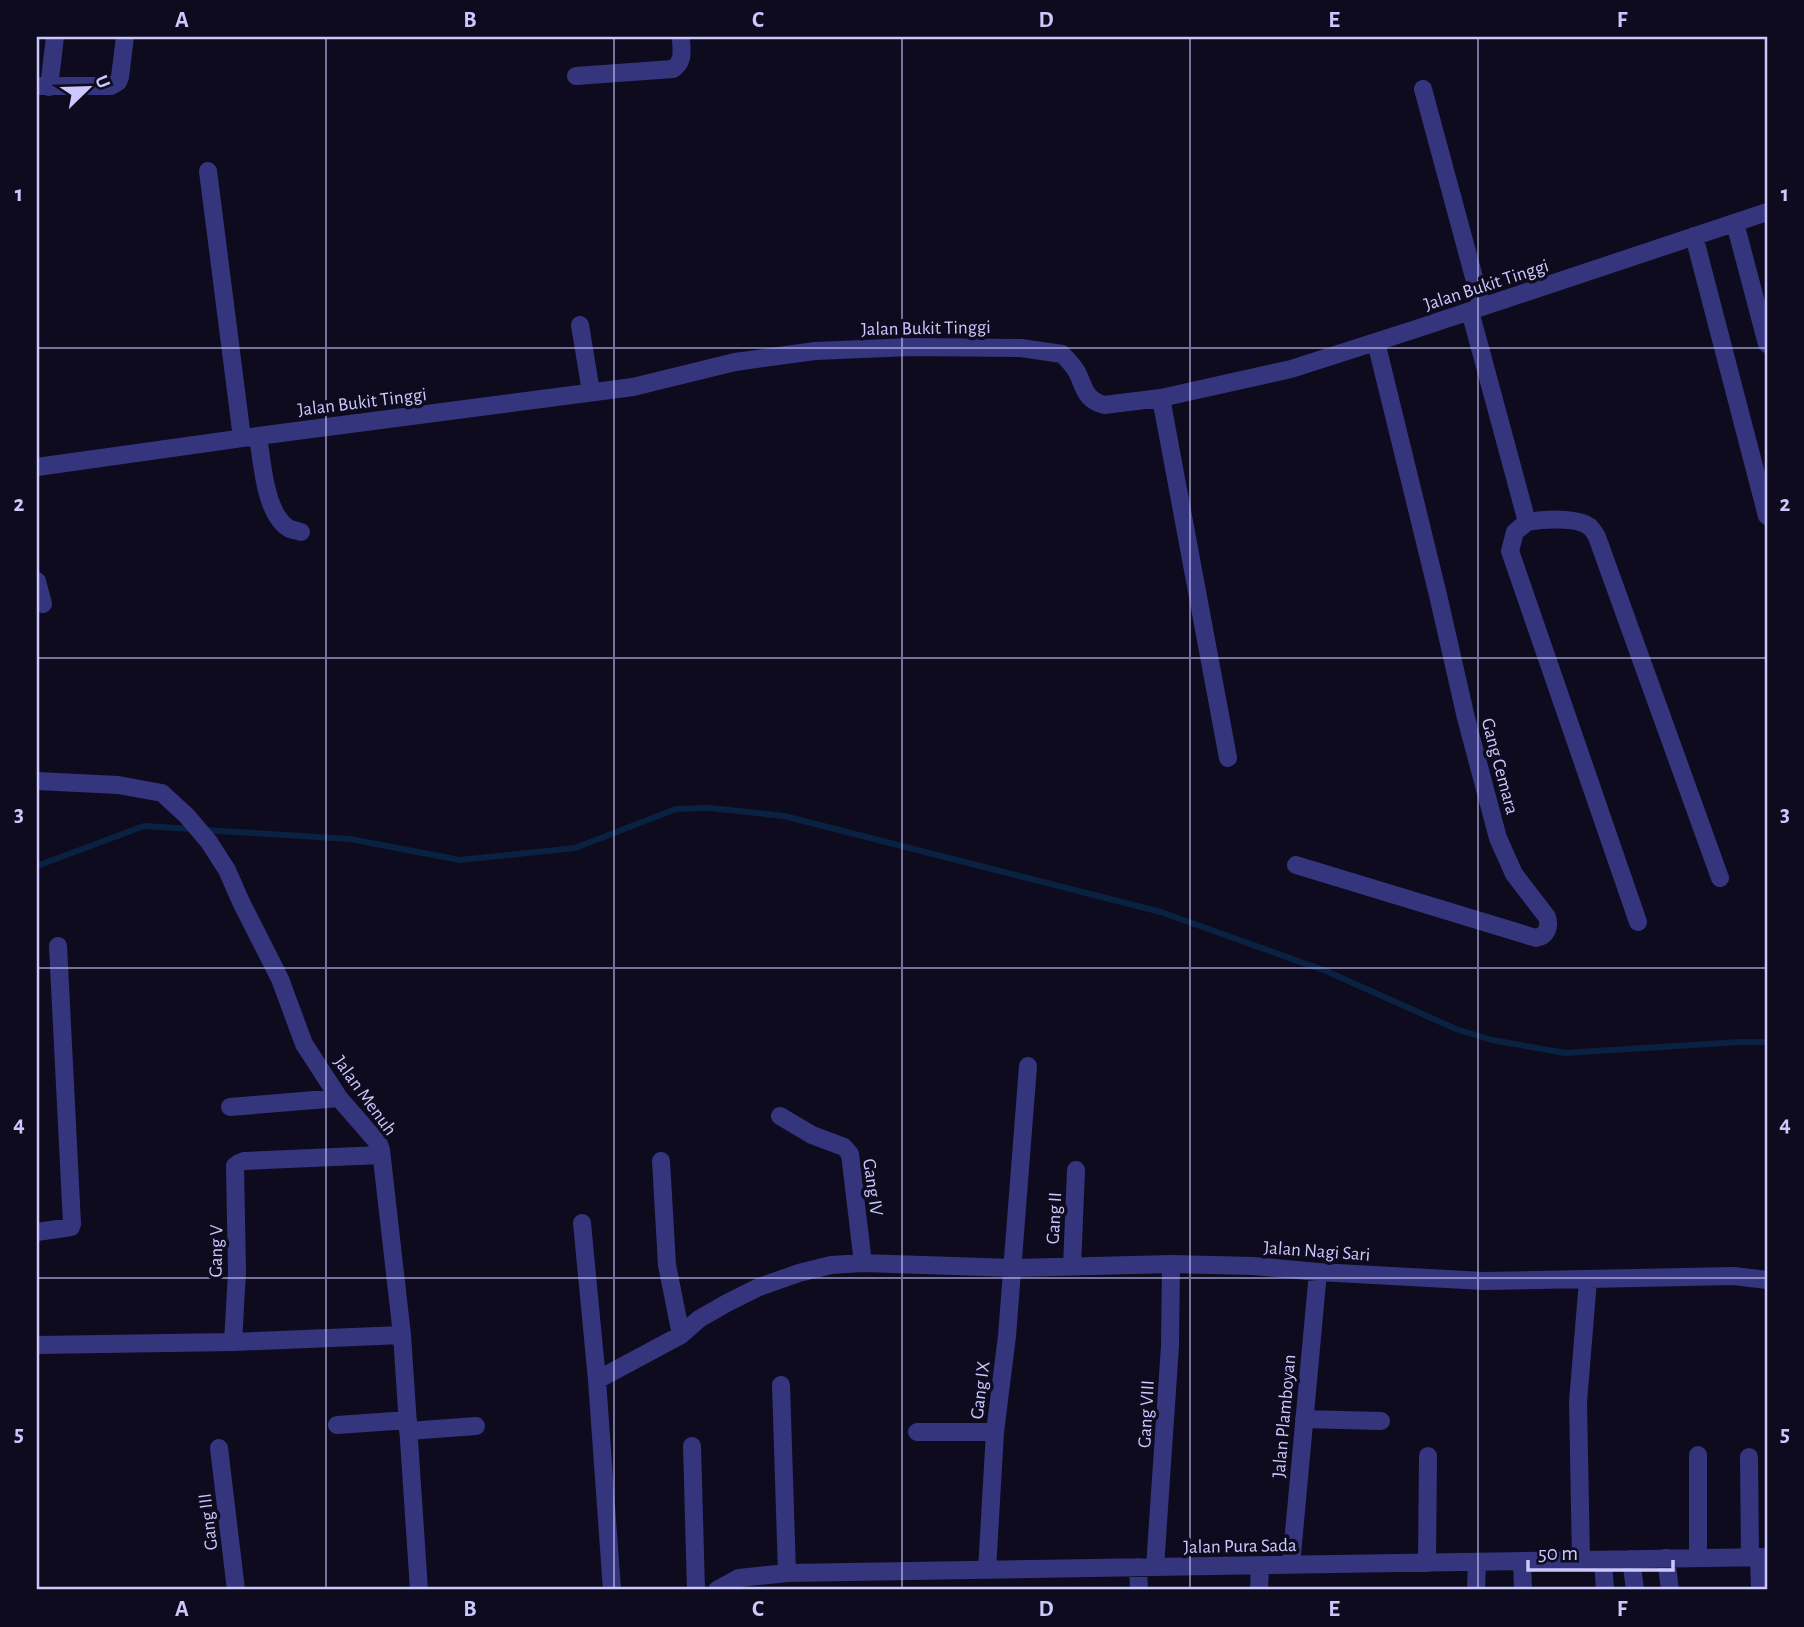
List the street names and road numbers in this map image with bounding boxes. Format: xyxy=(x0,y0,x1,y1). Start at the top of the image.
street label: Jalan Bukit Tinggi xyxy=(1422,256,1551,314)
street label: Jalan Bukit Tinggi xyxy=(861,318,991,339)
street label: Jalan Bukit Tinggi xyxy=(297,385,428,420)
street label: Gang Cemara xyxy=(1478,716,1522,817)
street label: Jalan Menuh xyxy=(330,1053,400,1139)
street label: Gang IV xyxy=(859,1157,886,1217)
street label: Gang II xyxy=(1044,1192,1065,1245)
street label: Gang V xyxy=(207,1224,226,1278)
street label: Jalan Nagi Sari xyxy=(1263,1238,1371,1265)
street label: Jalan Plamboyan xyxy=(1270,1354,1299,1479)
street label: Gang IX xyxy=(968,1360,993,1420)
street label: Gang VIII xyxy=(1135,1380,1158,1449)
street label: Gang III xyxy=(196,1492,221,1551)
street label: Jalan Pura Sada xyxy=(1183,1536,1297,1557)

